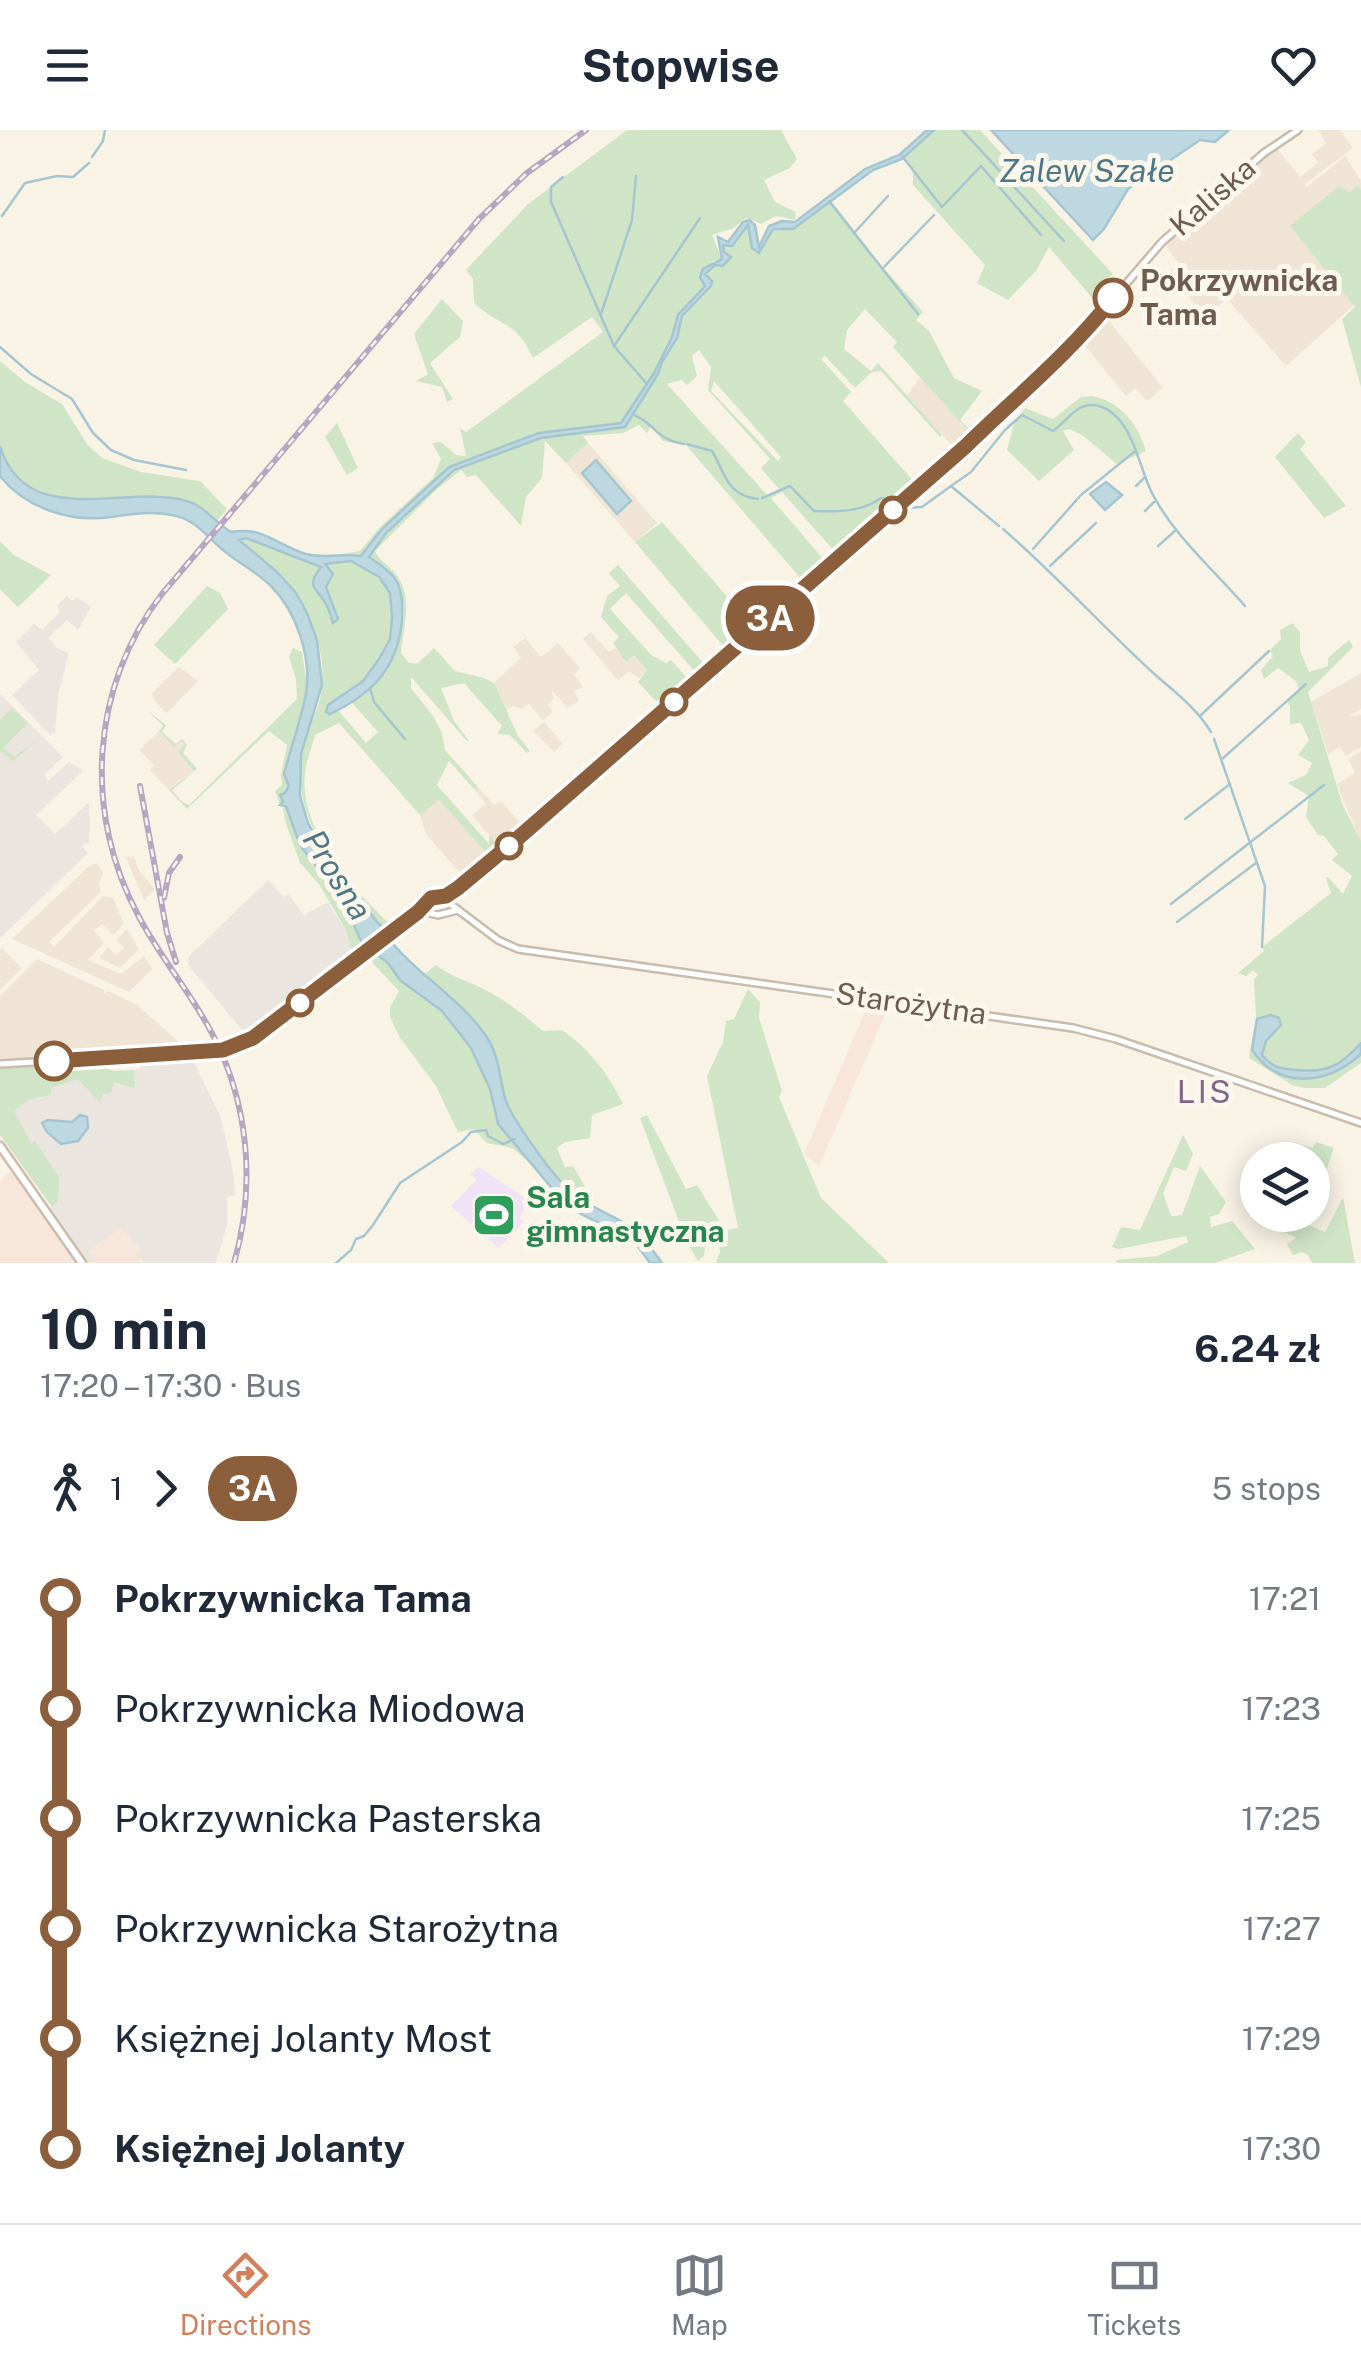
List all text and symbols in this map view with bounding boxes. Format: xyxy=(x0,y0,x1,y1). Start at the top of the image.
icon: menu xyxy=(40,38,95,93)
icon: heart xyxy=(1266,38,1321,93)
text: Stopwise xyxy=(581,39,780,92)
street label: Kaliska xyxy=(1162,149,1262,243)
water label: Zalew Szałe xyxy=(999,152,1175,189)
place label: Pokrzywnicka Tama xyxy=(1140,262,1338,332)
marker: Pokrzywnicka Tama xyxy=(1094,279,1132,317)
unlabelled marker xyxy=(880,497,906,523)
line badge: 3A xyxy=(725,586,815,650)
text: 3A xyxy=(746,598,794,639)
unlabelled marker xyxy=(661,689,687,715)
water label: Prosna xyxy=(295,823,379,927)
unlabelled marker xyxy=(496,833,522,859)
street label: Starożytna xyxy=(834,975,989,1031)
unlabelled marker xyxy=(287,990,313,1016)
unlabelled marker xyxy=(35,1042,73,1080)
district label: LIS xyxy=(1177,1073,1233,1110)
map controls xyxy=(1240,1142,1330,1232)
button: layers xyxy=(1240,1142,1330,1232)
place label: Sala gimnastyczna xyxy=(526,1179,725,1249)
sports icon: Sala gimnastyczna xyxy=(471,1192,517,1238)
text: 10 min xyxy=(40,1297,208,1361)
text: 6.24 zł xyxy=(1194,1326,1321,1371)
text: 17:20 – 17:30 · Bus xyxy=(40,1367,301,1404)
icon: walk xyxy=(40,1461,95,1516)
icon: forward xyxy=(138,1461,193,1516)
text: 3A xyxy=(228,1468,277,1509)
text: 1 xyxy=(110,1470,123,1507)
text: 5 stops xyxy=(1212,1470,1321,1507)
text: Pokrzywnicka Tama xyxy=(114,1576,472,1621)
text: 17:21 xyxy=(1249,1580,1321,1617)
text: Pokrzywnicka Miodowa xyxy=(114,1686,526,1731)
text: 17:23 xyxy=(1242,1690,1321,1727)
text: Pokrzywnicka Pasterska xyxy=(114,1796,542,1841)
text: 17:25 xyxy=(1241,1800,1321,1837)
text: Pokrzywnicka Starożytna xyxy=(114,1906,559,1951)
text: 17:27 xyxy=(1243,1910,1321,1947)
text: Księżnej Jolanty Most xyxy=(114,2016,492,2061)
text: 17:29 xyxy=(1242,2020,1321,2057)
text: Księżnej Jolanty xyxy=(114,2126,405,2171)
text: 17:30 xyxy=(1242,2130,1321,2167)
tab: Directions xyxy=(180,2248,311,2341)
tab: Map xyxy=(671,2248,728,2341)
tab: Tickets xyxy=(1087,2248,1181,2341)

